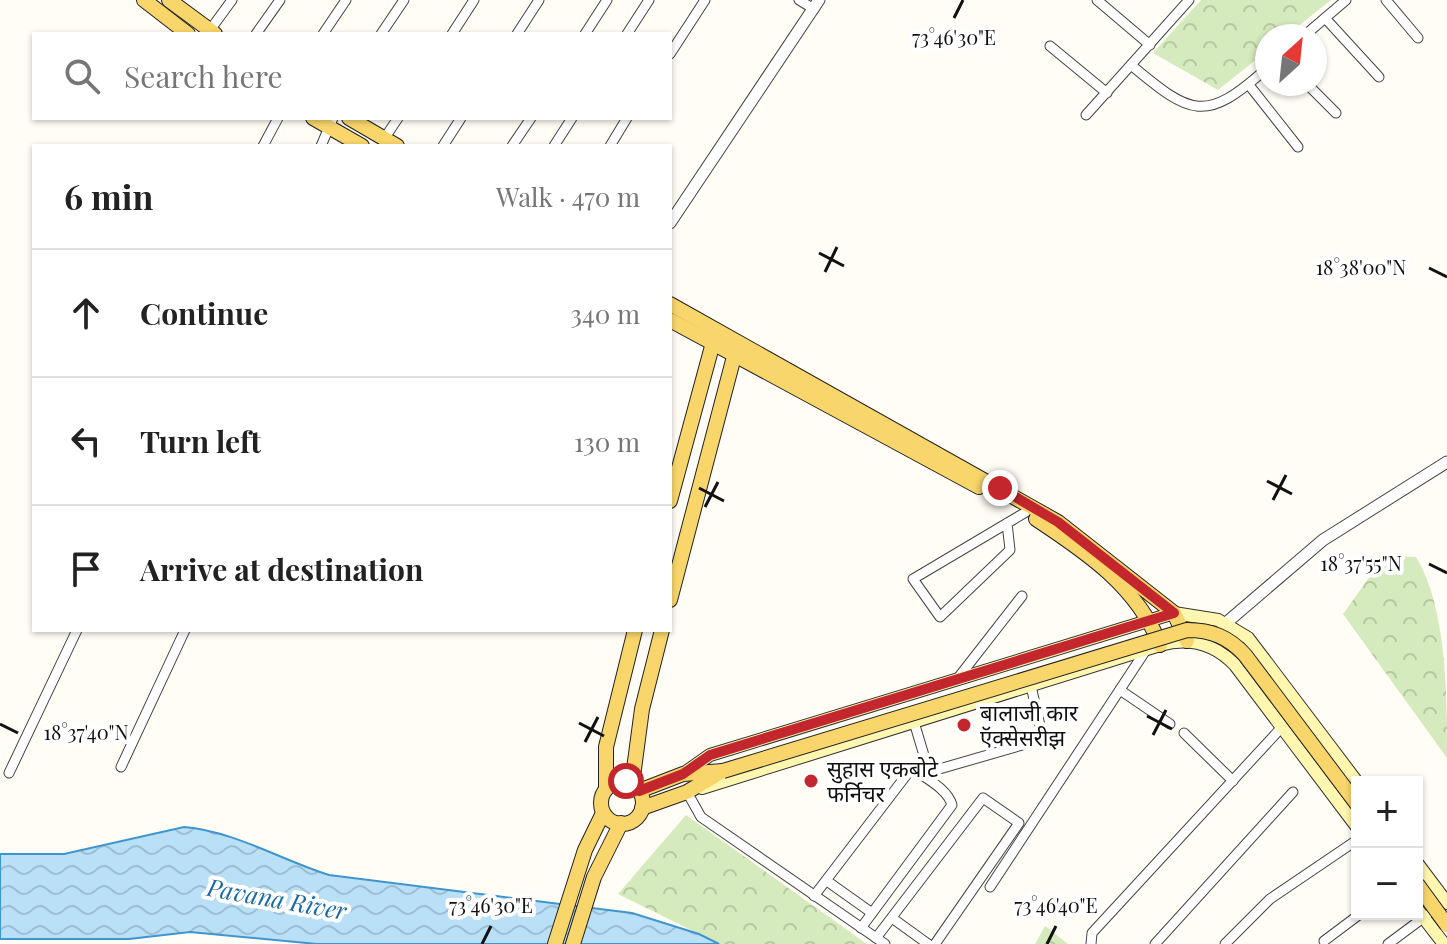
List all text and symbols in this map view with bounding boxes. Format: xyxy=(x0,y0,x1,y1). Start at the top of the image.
text: 73°46'30"E xyxy=(912,23,996,50)
north arrow xyxy=(1255,24,1327,96)
search box xyxy=(32,32,672,120)
icon: search xyxy=(60,54,104,98)
text: Search here xyxy=(124,56,283,96)
text: 6 min xyxy=(64,173,153,219)
text: Walk · 470 m xyxy=(496,179,640,214)
text: 18°38'00"N xyxy=(1316,253,1406,280)
icon: ahead xyxy=(64,291,108,335)
text: Continue xyxy=(140,293,268,333)
text: 340 m xyxy=(570,296,640,331)
icon: left xyxy=(64,419,108,463)
text: Turn left xyxy=(140,421,261,461)
text: 130 m xyxy=(574,424,640,459)
route end xyxy=(982,470,1018,506)
icon: arrive xyxy=(64,547,108,591)
text: Arrive at destination xyxy=(140,549,423,589)
text: 18°37'55"N xyxy=(1320,549,1402,576)
place label: बालाजी कार ऍक्सेसरीझ xyxy=(980,697,1079,752)
marker: बालाजी कार ऍक्सेसरीझ xyxy=(955,716,973,734)
text: 18°37'40"N xyxy=(44,718,129,745)
place label: सुहास एकबोटे फर्निचर xyxy=(827,753,939,808)
route start xyxy=(608,763,644,799)
marker: सुहास एकबोटे फर्निचर xyxy=(802,772,820,790)
map controls xyxy=(1351,776,1423,920)
button: + xyxy=(1351,776,1423,848)
button: − xyxy=(1351,848,1423,920)
water label: Pavana River xyxy=(204,870,350,926)
text: 73°46'30"E xyxy=(449,891,533,918)
text: 73°46'40"E xyxy=(1014,891,1098,918)

